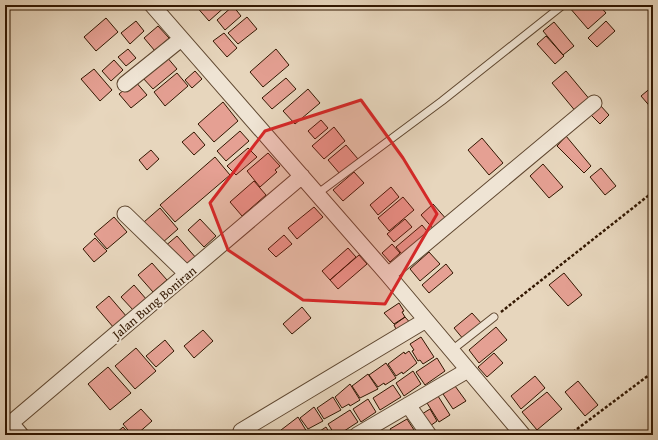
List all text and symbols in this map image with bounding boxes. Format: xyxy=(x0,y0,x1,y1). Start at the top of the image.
street label: Jalan Bung Boniran xyxy=(107,261,201,345)

